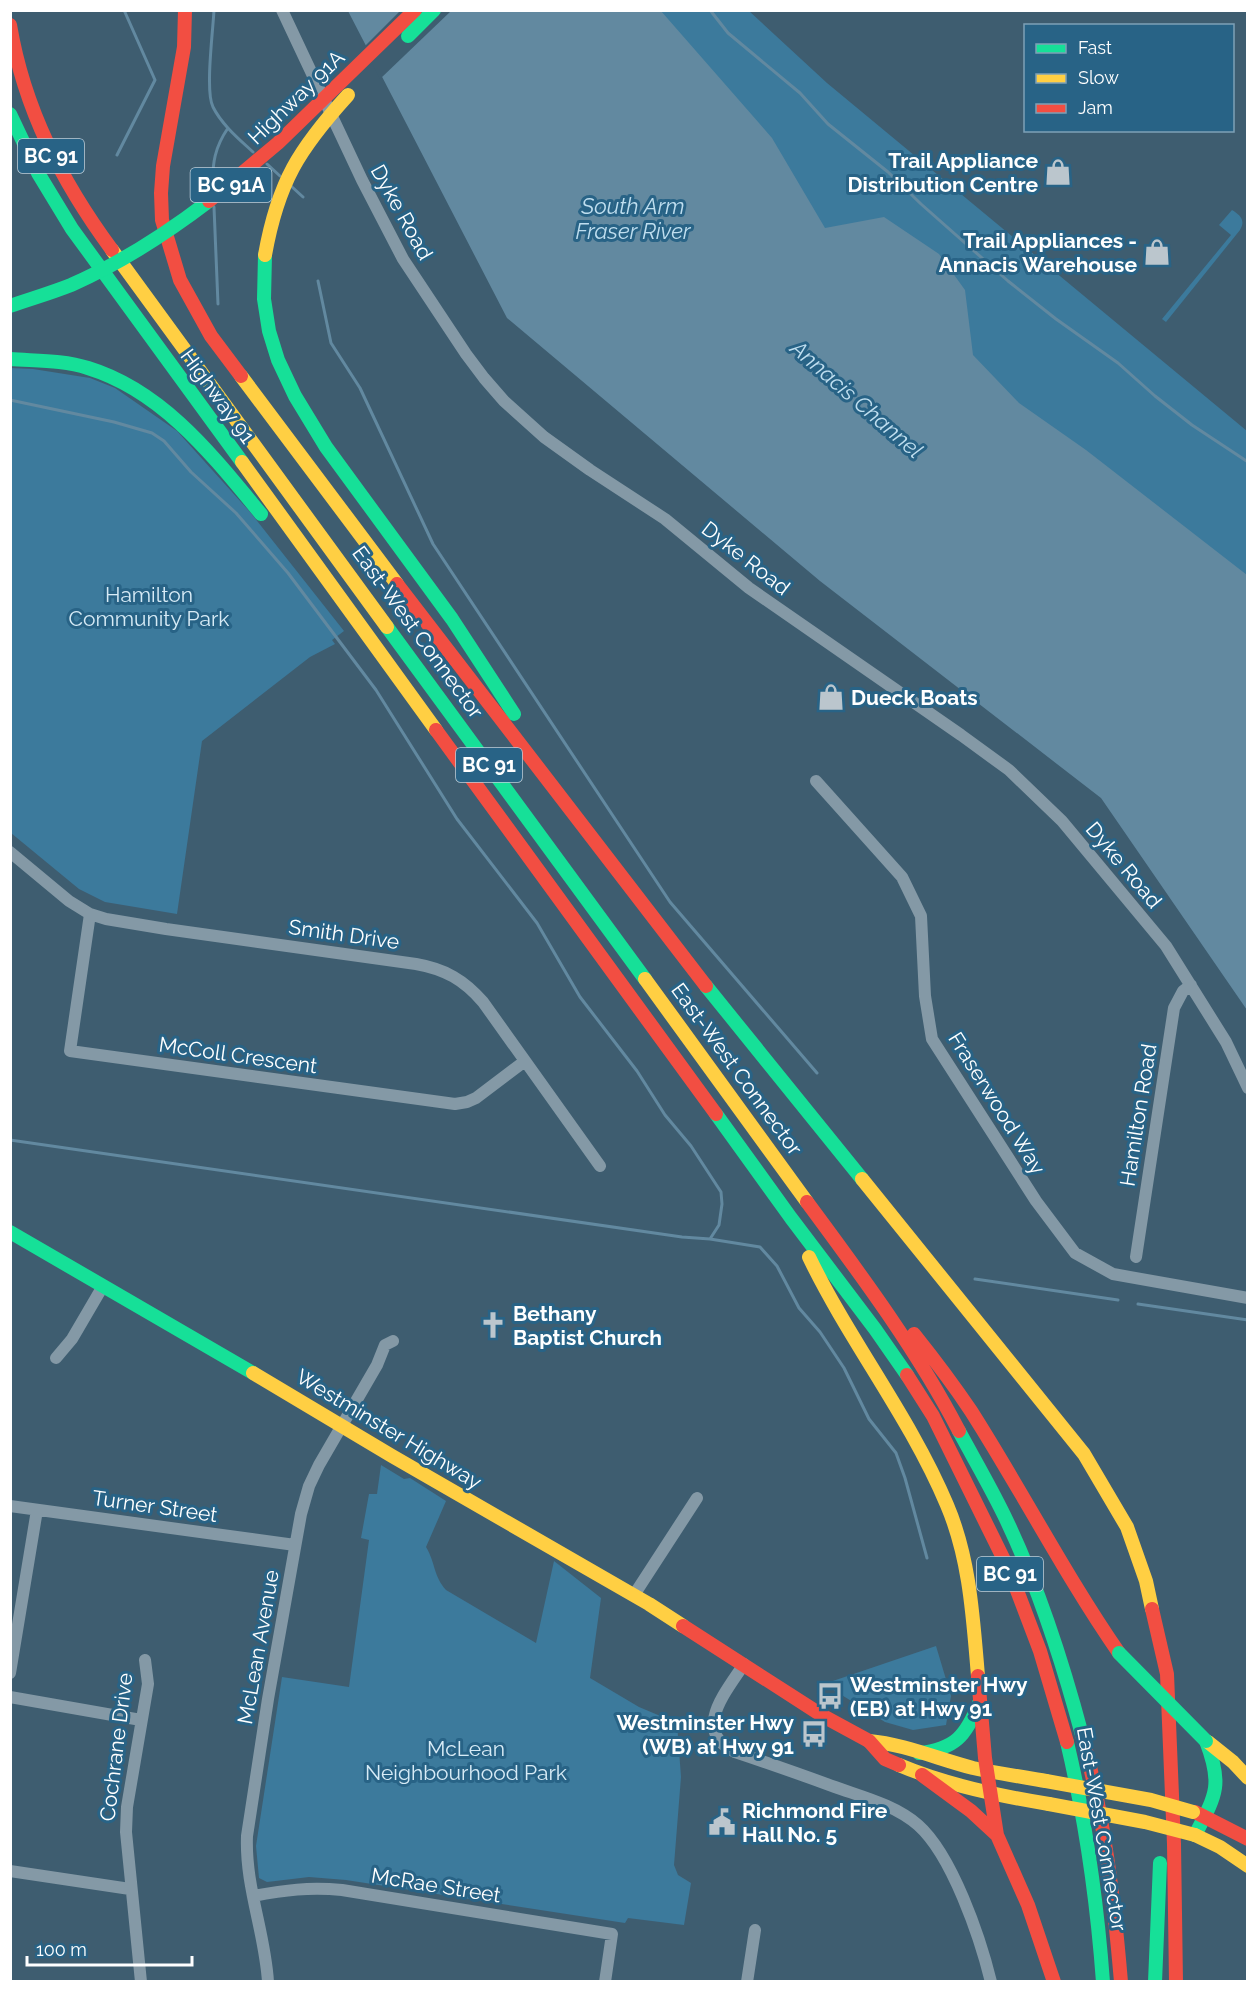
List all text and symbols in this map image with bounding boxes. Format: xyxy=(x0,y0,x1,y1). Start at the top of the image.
legend xyxy=(1024,24,1234,132)
text: Fast xyxy=(1078,37,1112,58)
street label: Highway 91A xyxy=(242,45,350,149)
text: Slow xyxy=(1078,67,1119,88)
text: Jam xyxy=(1078,97,1113,118)
road number: BC 91 xyxy=(18,139,84,173)
place label: Trail Appliance Distribution Centre xyxy=(847,148,1038,197)
shop icon: Trail Appliance Distribution Centre xyxy=(1043,157,1073,187)
street label: Dyke Road xyxy=(366,160,438,264)
road number: BC 91A xyxy=(190,168,272,202)
water label: South Arm Fraser River xyxy=(575,193,692,244)
place label: Trail Appliances - Annacis Warehouse xyxy=(939,228,1137,277)
shop icon: Trail Appliances - Annacis Warehouse xyxy=(1142,237,1172,267)
water label: Annacis Channel xyxy=(785,334,928,463)
street label: Highway 91 xyxy=(175,344,261,448)
street label: Dyke Road xyxy=(697,516,795,600)
street label: East-West Connector xyxy=(347,541,489,723)
park label: Hamilton Community Park xyxy=(69,582,229,631)
shop icon: Dueck Boats xyxy=(816,682,846,712)
place label: Dueck Boats xyxy=(851,685,978,710)
road number: BC 91 xyxy=(456,748,522,782)
street label: Dyke Road xyxy=(1081,817,1167,913)
street label: Smith Drive xyxy=(287,914,401,954)
street label: East-West Connector xyxy=(666,978,808,1160)
street label: Fraserwood Way xyxy=(943,1027,1051,1179)
street label: McColl Crescent xyxy=(157,1032,319,1078)
street label: Hamilton Road xyxy=(1114,1042,1162,1188)
place label: Bethany Baptist Church xyxy=(513,1301,662,1350)
church icon: Bethany Baptist Church xyxy=(478,1310,508,1340)
street label: Westminster Highway xyxy=(292,1364,486,1494)
street label: Turner Street xyxy=(91,1485,219,1527)
road number: BC 91 xyxy=(977,1557,1043,1591)
street label: McLean Avenue xyxy=(232,1568,284,1726)
street label: Cochrane Drive xyxy=(94,1671,138,1823)
place label: Westminster Hwy (EB) at Hwy 91 xyxy=(850,1672,1028,1721)
bus stop icon: Westminster Hwy (EB) at Hwy 91 xyxy=(815,1681,845,1711)
place label: Westminster Hwy (WB) at Hwy 91 xyxy=(616,1710,794,1759)
bus stop icon: Westminster Hwy (WB) at Hwy 91 xyxy=(799,1719,829,1749)
street label: East-West Connector xyxy=(1072,1725,1132,1934)
park label: McLean Neighbourhood Park xyxy=(365,1736,567,1785)
place label: Richmond Fire Hall No. 5 xyxy=(742,1798,888,1847)
public building icon: Richmond Fire Hall No. 5 xyxy=(707,1807,737,1837)
street label: McRae Street xyxy=(370,1862,502,1908)
scale bar xyxy=(27,1929,192,1967)
text: 100 m xyxy=(36,1939,87,1960)

